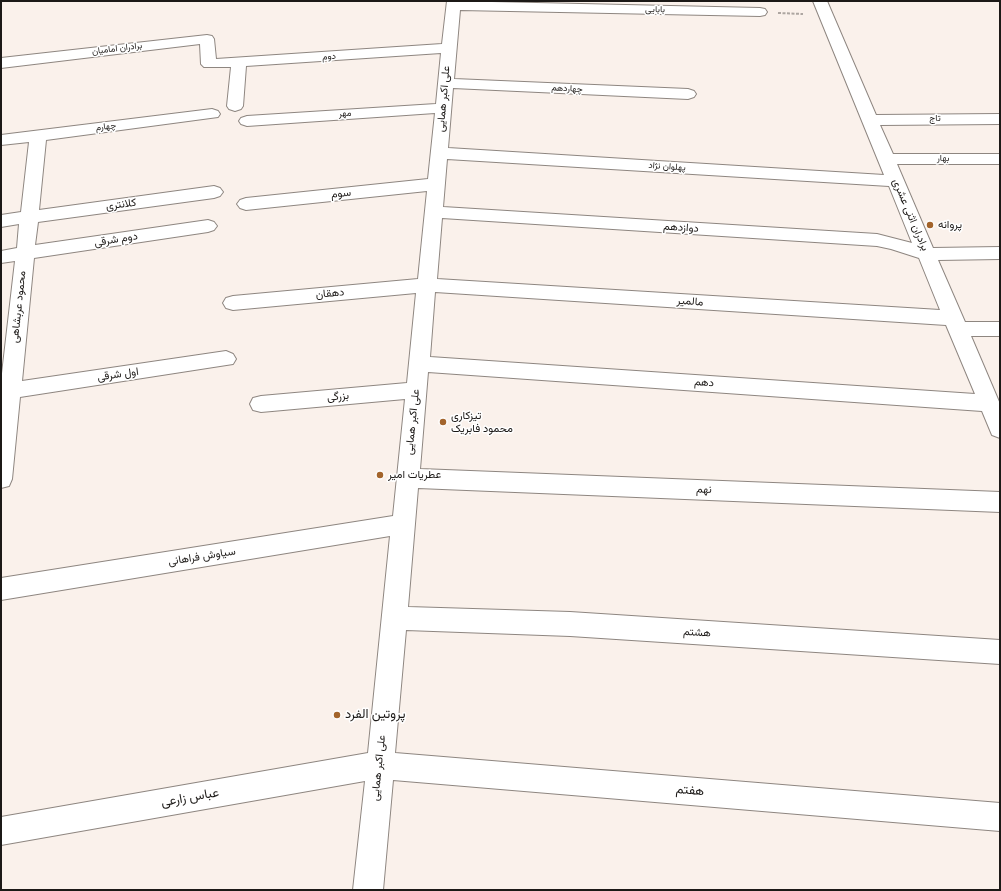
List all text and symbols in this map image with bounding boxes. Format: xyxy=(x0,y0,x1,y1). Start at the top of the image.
street label: بابایی xyxy=(645,4,665,16)
street label: برادران امامیان xyxy=(91,41,143,57)
street label: دوم xyxy=(322,51,336,63)
street label: علی اکبر همایی xyxy=(435,65,453,133)
street label: چهاردهم xyxy=(551,83,583,95)
street label: مهر xyxy=(338,108,352,120)
street label: تاج xyxy=(929,114,941,124)
street label: چهارم xyxy=(95,120,117,134)
street label: بهار xyxy=(937,154,949,164)
street label: پهلوان نژاد xyxy=(648,160,686,174)
street label: برادران اثنی عشری xyxy=(889,177,931,253)
street label: سوم xyxy=(330,186,352,202)
street label: کلانتری xyxy=(105,197,137,213)
place label: پروانه xyxy=(938,218,962,232)
street label: دوازدهم xyxy=(663,220,699,236)
marker: پروانه xyxy=(925,220,935,230)
street label: دوم شرقی xyxy=(93,230,139,250)
street label: محمود عربشاهی xyxy=(9,270,29,344)
street label: دهقان xyxy=(315,286,345,302)
street label: مالمیر xyxy=(676,294,704,310)
street label: اول شرقی xyxy=(96,366,140,384)
street label: دهم xyxy=(694,376,714,390)
street label: علی اکبر همایی xyxy=(403,388,423,456)
street label: بزرگی xyxy=(326,389,350,405)
place label: تیزکاری محمود فابریک xyxy=(451,409,513,435)
marker: تیزکاری محمود فابریک xyxy=(438,417,448,427)
place label: عطریات امیر xyxy=(388,468,441,482)
marker: عطریات امیر xyxy=(375,470,385,480)
street label: نهم xyxy=(696,483,712,497)
street label: سیاوش فراهانی xyxy=(167,545,237,569)
street label: هشتم xyxy=(683,625,711,641)
place label: پروتین الفرد xyxy=(345,707,405,723)
marker: پروتین الفرد xyxy=(332,710,342,720)
street label: علی اکبر همایی xyxy=(369,734,389,802)
street label: هفتم xyxy=(675,782,705,800)
street label: عباس زارعی xyxy=(160,785,220,811)

